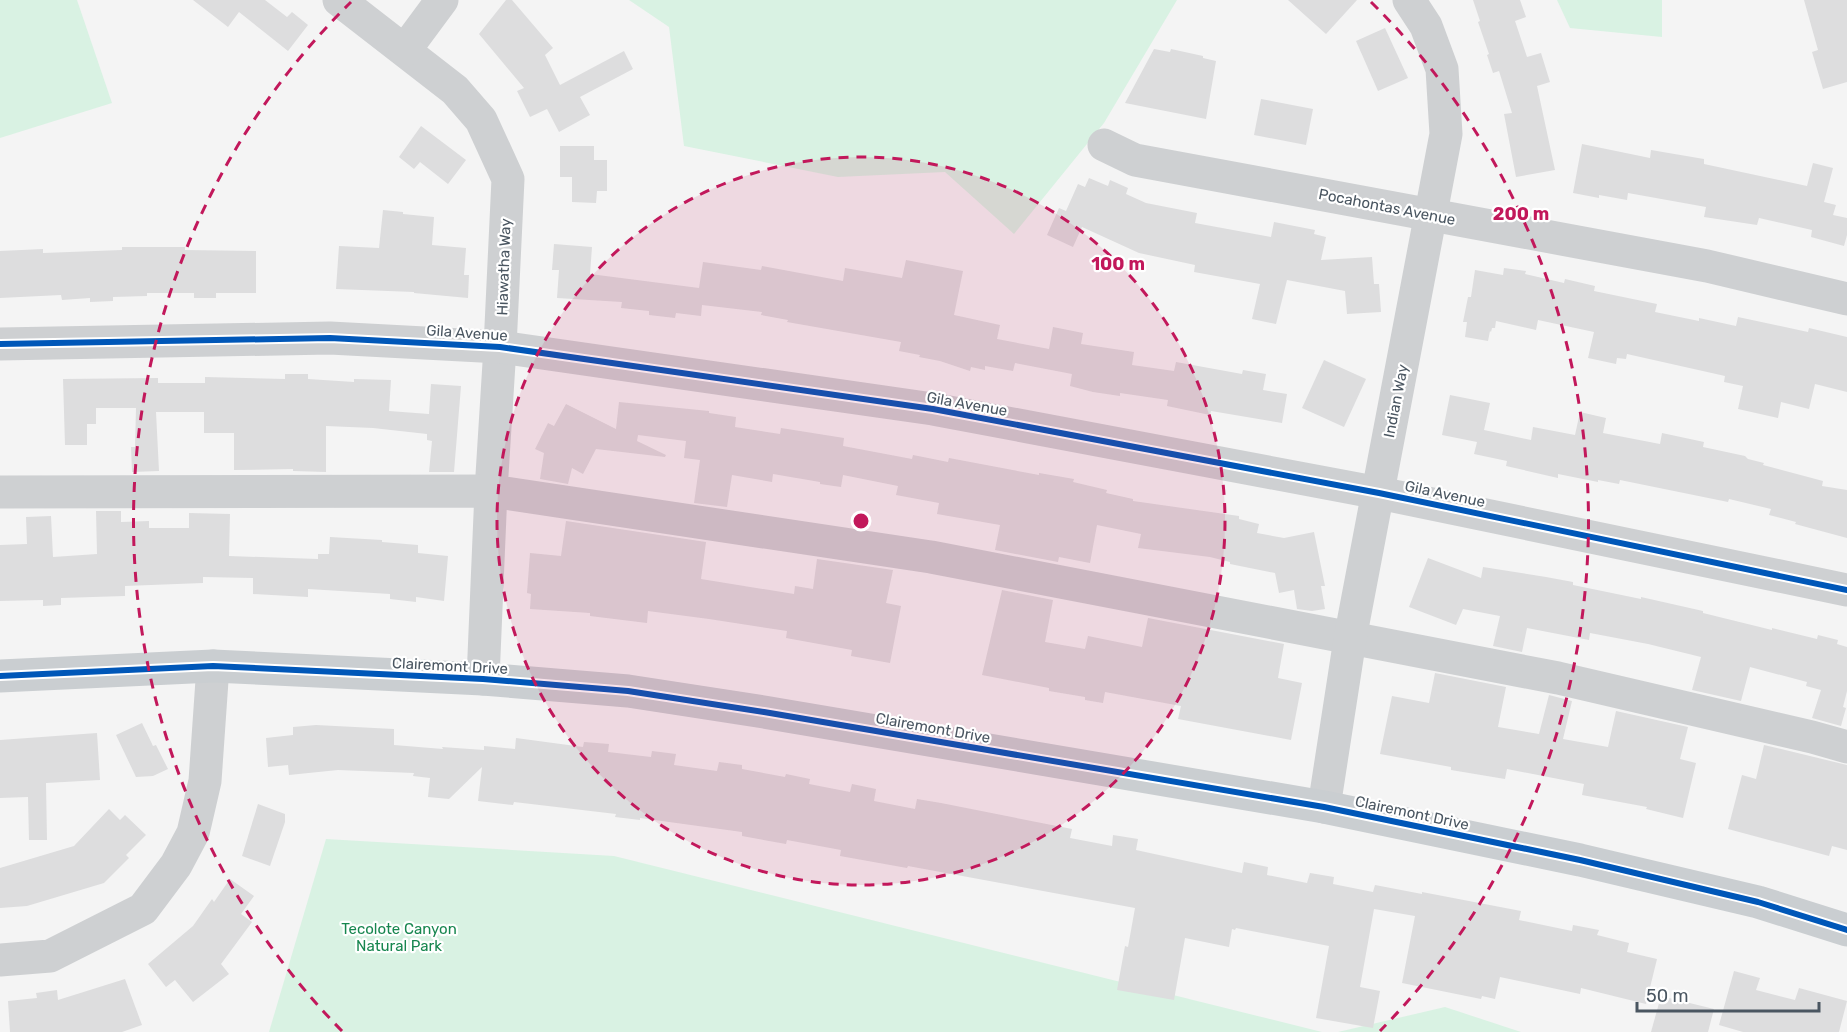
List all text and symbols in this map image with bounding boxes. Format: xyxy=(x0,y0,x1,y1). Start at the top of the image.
street label: Pocahontas Avenue xyxy=(1317,185,1457,229)
text: 200 m xyxy=(1493,203,1549,225)
street label: Hiawatha Way xyxy=(493,218,515,316)
text: 100 m xyxy=(1091,253,1145,275)
street label: Gila Avenue xyxy=(426,321,508,345)
street label: Indian Way xyxy=(1380,363,1412,439)
street label: Gila Avenue xyxy=(925,388,1009,420)
street label: Gila Avenue xyxy=(1403,477,1487,511)
centre of rings xyxy=(851,511,871,531)
street label: Clairemont Drive xyxy=(392,654,508,678)
street label: Clairemont Drive xyxy=(874,709,992,747)
street label: Clairemont Drive xyxy=(1353,792,1471,834)
park label: Tecolote Canyon Natural Park xyxy=(341,920,457,955)
scale bar xyxy=(1637,975,1818,1013)
text: 50 m xyxy=(1646,985,1689,1007)

